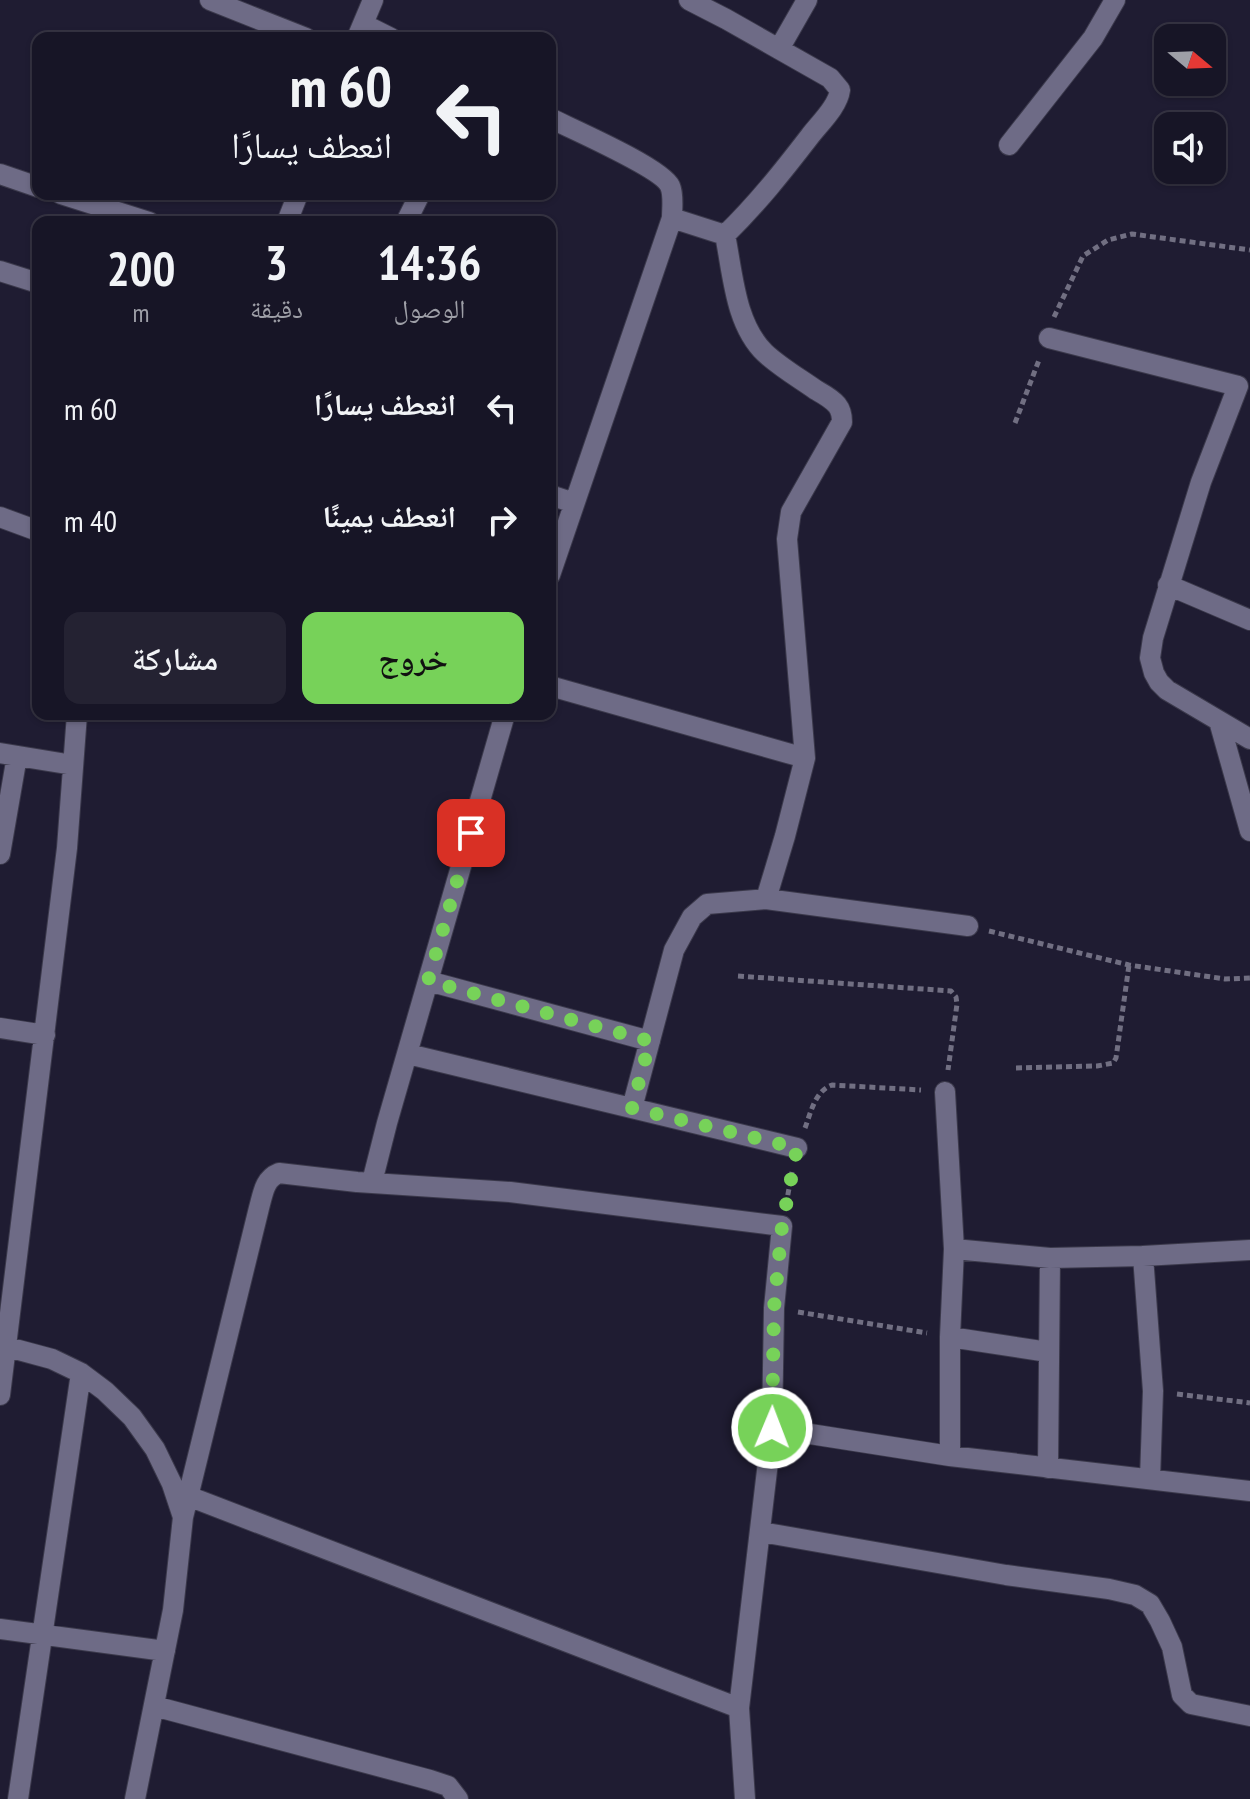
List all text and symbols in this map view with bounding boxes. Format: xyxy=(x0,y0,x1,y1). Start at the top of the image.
north arrow xyxy=(1154,24,1226,96)
map controls xyxy=(1154,24,1226,184)
text: 60 m xyxy=(290,50,392,122)
icon: left xyxy=(420,64,524,168)
button: sound xyxy=(1154,112,1226,184)
text: انعطف يسارًا xyxy=(231,121,392,168)
text: 3 xyxy=(265,231,288,293)
text: 14:36 xyxy=(378,231,481,293)
text: 200 xyxy=(107,237,175,299)
text: دقيقة xyxy=(250,292,303,325)
text: الوصول xyxy=(394,292,465,325)
text: m xyxy=(133,296,150,329)
text: انعطف يسارًا xyxy=(314,384,456,423)
icon: left xyxy=(480,386,524,430)
text: 60 m xyxy=(64,389,117,428)
text: انعطف يمينًا xyxy=(323,496,456,535)
icon: right xyxy=(480,498,524,542)
text: 40 m xyxy=(64,501,117,540)
button: مشاركة xyxy=(64,612,286,704)
button: خروج xyxy=(302,612,524,704)
pin xyxy=(437,799,505,867)
icon: arrive xyxy=(449,811,493,855)
position arrow xyxy=(730,1386,814,1470)

